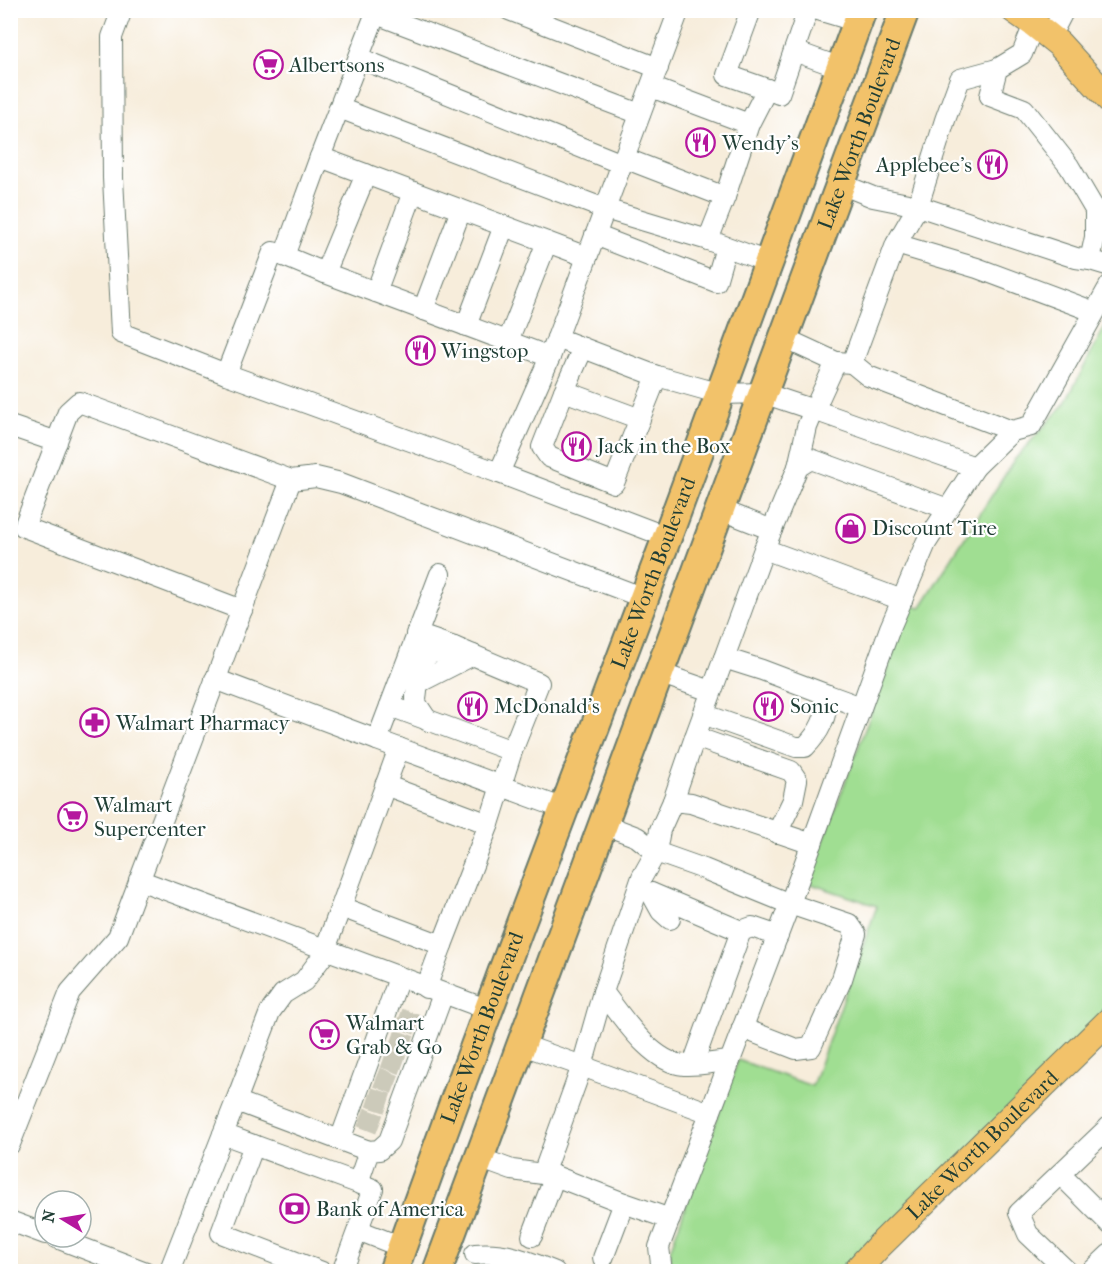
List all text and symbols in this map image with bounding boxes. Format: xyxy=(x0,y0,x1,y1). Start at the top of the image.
street label: Lake Worth Boulevard xyxy=(813,34,906,233)
supermarket icon: Albertsons xyxy=(252,49,284,81)
place label: Albertsons xyxy=(288,53,385,77)
restaurant icon: Wendy's xyxy=(685,127,717,159)
place label: Wendy's xyxy=(721,131,799,155)
restaurant icon: Applebee's xyxy=(977,149,1009,181)
place label: Applebee's xyxy=(875,153,972,177)
restaurant icon: Wingstop xyxy=(404,335,436,367)
place label: Wingstop xyxy=(440,339,528,363)
restaurant icon: Jack in the Box xyxy=(560,430,592,462)
place label: Jack in the Box xyxy=(595,434,731,458)
street label: Lake Worth Boulevard xyxy=(606,473,701,672)
shop icon: Discount Tire xyxy=(835,512,867,544)
place label: Discount Tire xyxy=(872,516,997,540)
restaurant icon: McDonald's xyxy=(457,690,489,722)
restaurant icon: Sonic xyxy=(753,690,785,722)
place label: McDonald's xyxy=(494,694,600,718)
place label: Sonic xyxy=(790,694,839,718)
pharmacy icon: Walmart Pharmacy xyxy=(79,707,111,739)
place label: Walmart Pharmacy xyxy=(115,711,290,735)
place label: Walmart Supercenter xyxy=(93,793,206,841)
supermarket icon: Walmart Supercenter xyxy=(57,801,89,833)
street label: Lake Worth Boulevard xyxy=(436,928,529,1127)
place label: Walmart Grab & Go xyxy=(345,1011,442,1059)
supermarket icon: Walmart Grab & Go xyxy=(309,1019,341,1051)
street label: Lake Worth Boulevard xyxy=(902,1065,1064,1224)
north arrow xyxy=(33,1189,93,1249)
bank icon: Bank of America xyxy=(279,1193,311,1225)
place label: Bank of America xyxy=(316,1197,464,1221)
text: N xyxy=(38,1208,59,1224)

